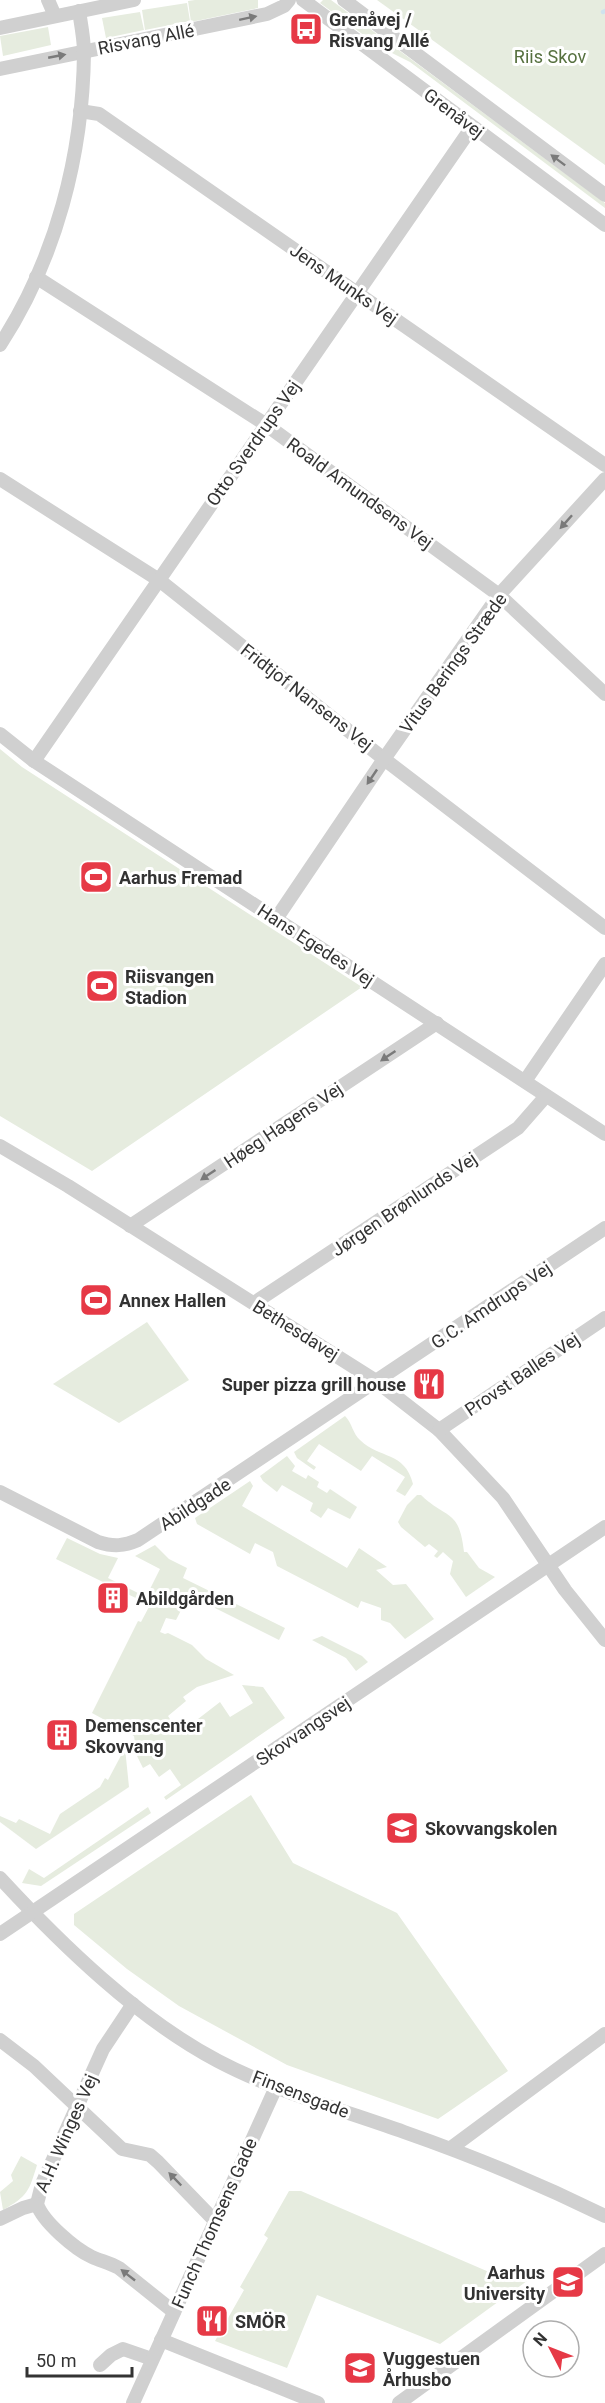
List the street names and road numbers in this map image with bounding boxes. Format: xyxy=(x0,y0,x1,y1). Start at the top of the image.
street label: Risvang Allé xyxy=(96,19,196,59)
street label: Grenåvej xyxy=(420,84,488,142)
street label: Jens Munks Vej xyxy=(286,239,402,329)
street label: Otto Sverdrups Vej xyxy=(202,376,304,510)
street label: Roald Amundsens Vej xyxy=(283,433,437,553)
street label: Vitus Berings Stræde xyxy=(395,589,511,737)
street label: Fridtjof Nansens Vej xyxy=(237,639,377,755)
street label: Hans Egedes Vej xyxy=(254,900,378,990)
street label: Høeg Hagens Vej xyxy=(220,1078,346,1172)
street label: Jørgen Brønlunds Vej xyxy=(327,1148,481,1260)
street label: G.C. Amdrups Vej xyxy=(427,1257,555,1353)
street label: Bethesdavej xyxy=(249,1295,343,1365)
street label: Provst Balles Vej xyxy=(461,1328,583,1420)
street label: Abildgade xyxy=(156,1473,234,1535)
street label: Skovvangsvej xyxy=(252,1692,354,1770)
street label: Finsensgade xyxy=(250,2066,352,2122)
street label: A.H. Winges Vej xyxy=(31,2071,101,2195)
street label: Funch Thomsens Gade xyxy=(167,2135,261,2311)

